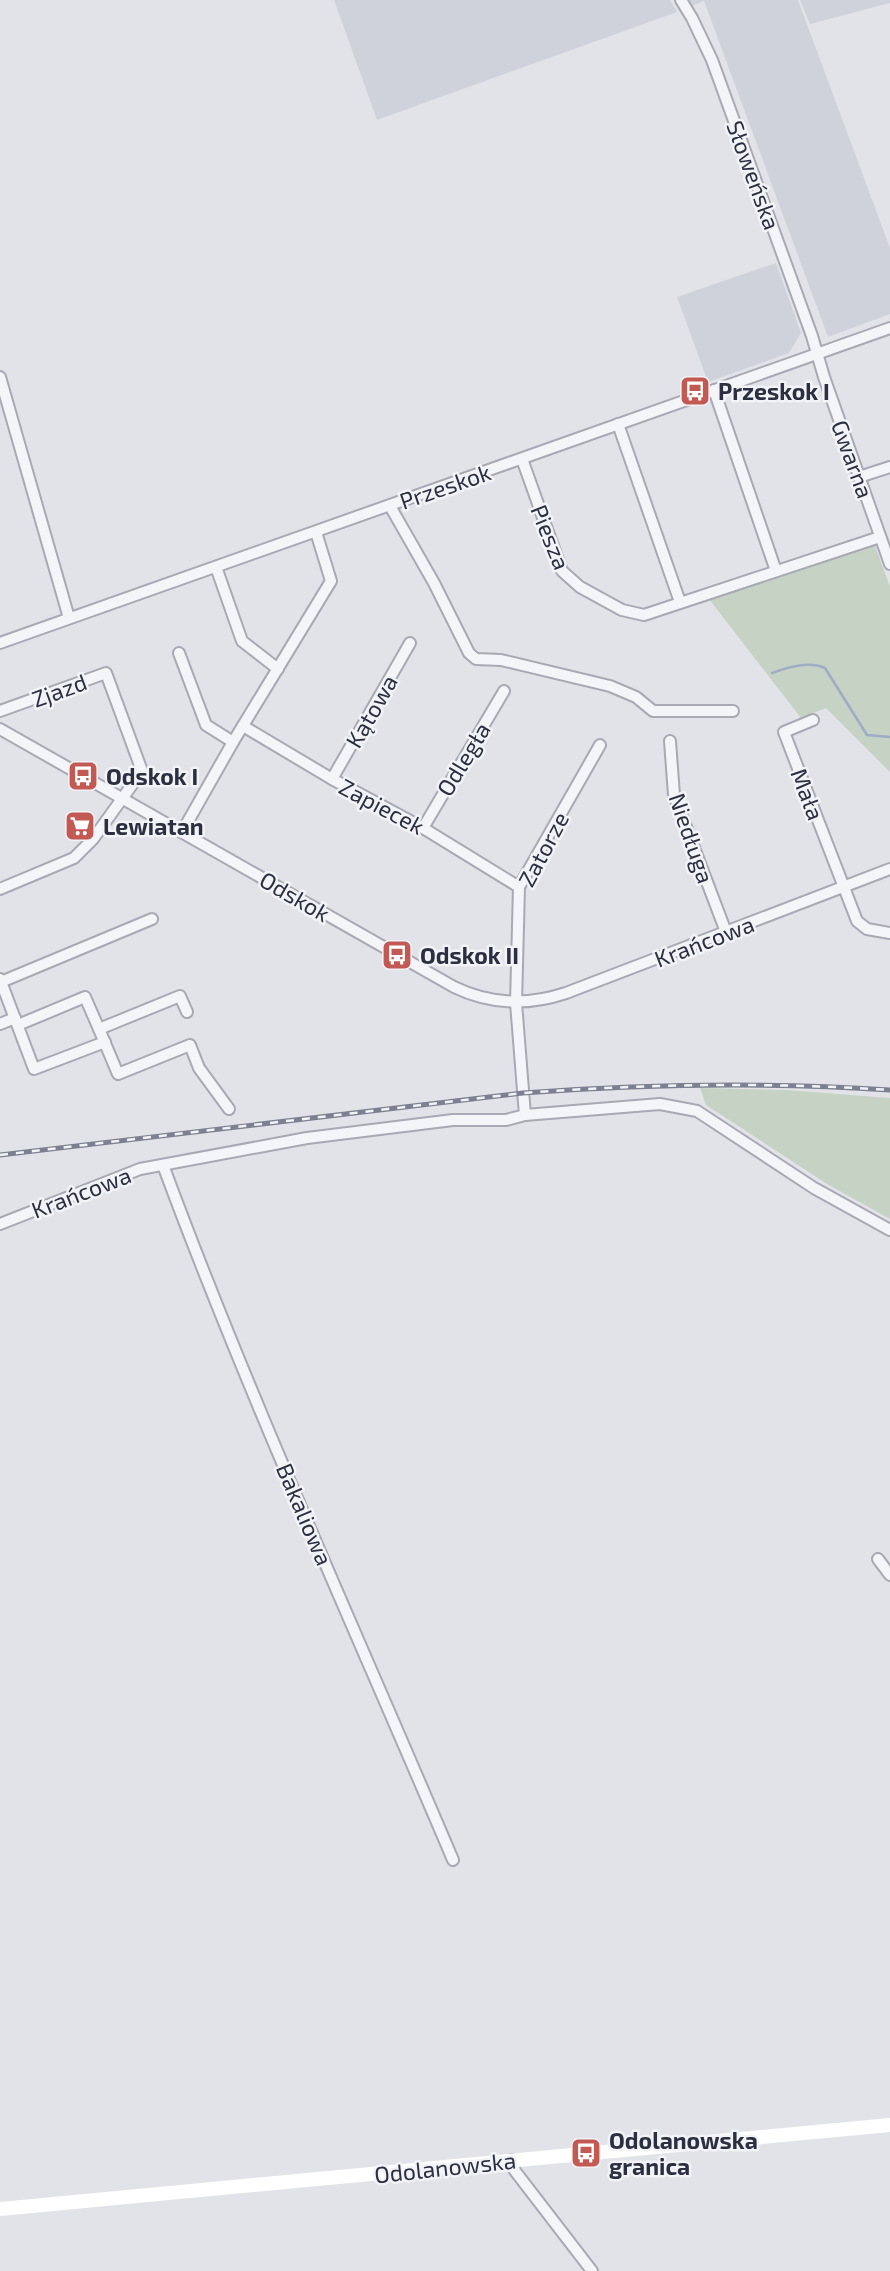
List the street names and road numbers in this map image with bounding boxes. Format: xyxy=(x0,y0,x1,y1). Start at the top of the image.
street label: Słoweńska xyxy=(721,117,787,233)
street label: Gwarna xyxy=(826,416,880,502)
street label: Przeskok xyxy=(396,457,495,515)
street label: Piesza xyxy=(525,500,577,574)
street label: Zjazd xyxy=(28,667,90,713)
street label: Kątowa xyxy=(339,670,403,752)
street label: Odległa xyxy=(430,717,496,801)
street label: Mała xyxy=(785,764,831,824)
street label: Zapiecek xyxy=(335,772,430,840)
street label: Niedługa xyxy=(664,789,720,887)
street label: Zatorze xyxy=(512,807,574,891)
street label: Odskok xyxy=(255,865,335,927)
street label: Krańcowa xyxy=(650,909,758,973)
street label: Krańcowa xyxy=(27,1160,135,1224)
street label: Bakaliowa xyxy=(271,1459,339,1569)
street label: Odolanowska xyxy=(373,2146,517,2188)

